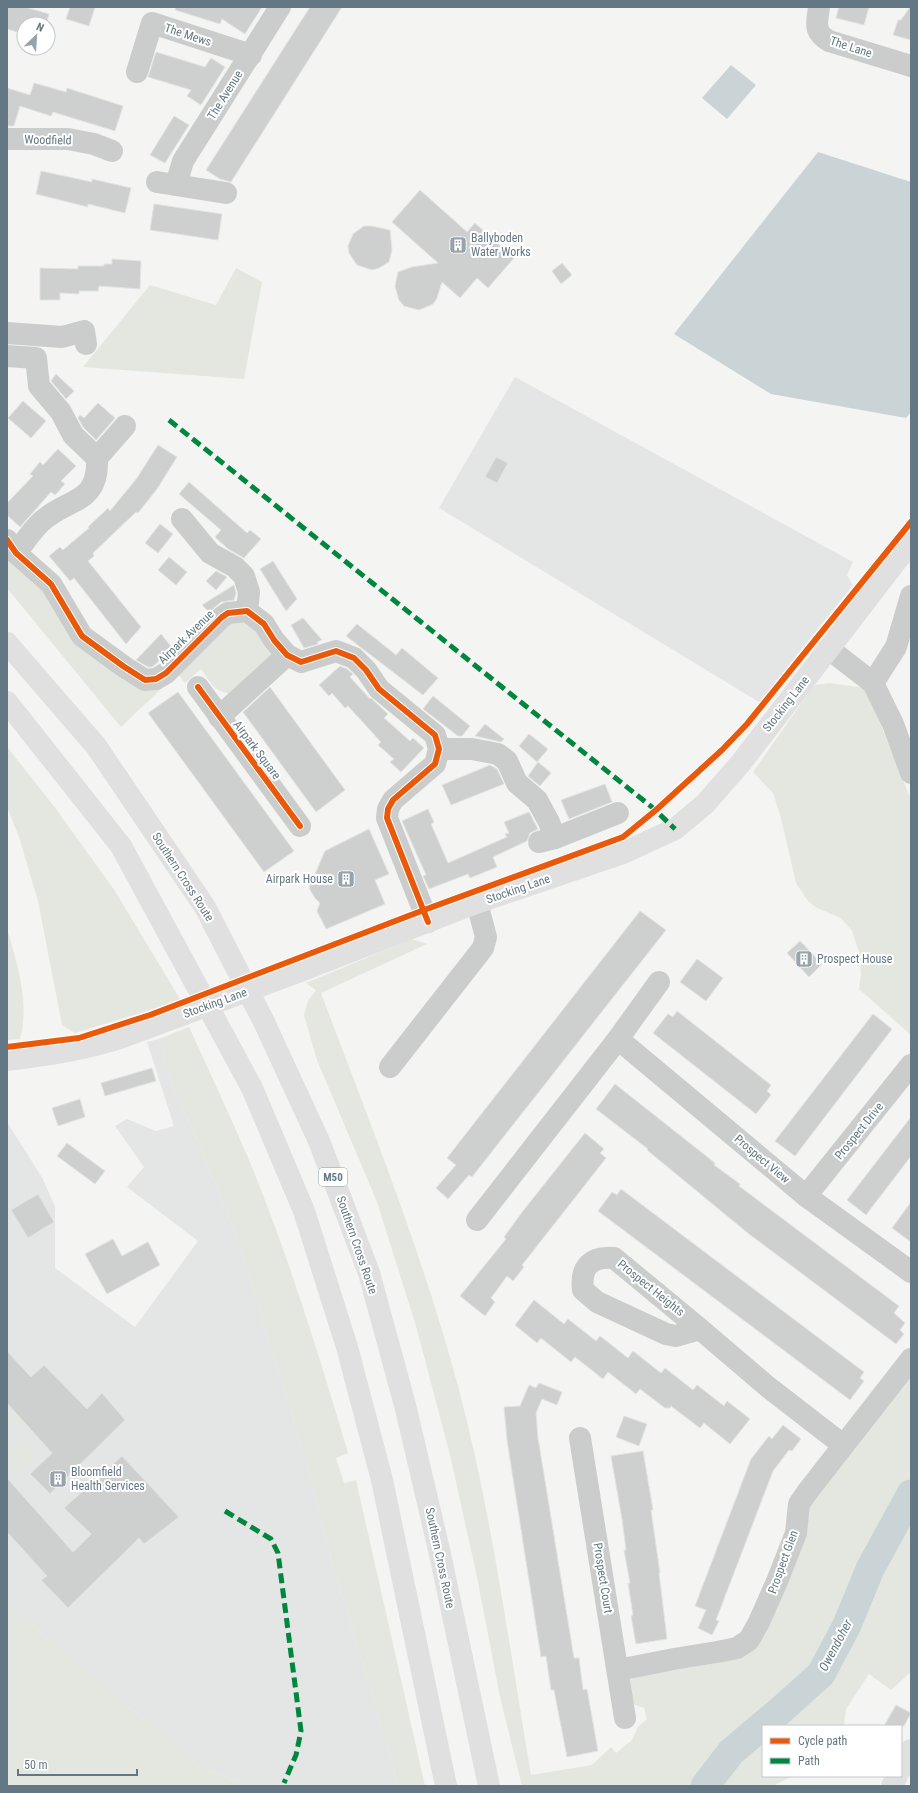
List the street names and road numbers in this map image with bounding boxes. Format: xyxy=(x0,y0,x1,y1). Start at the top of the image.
street label: The Mews xyxy=(163,21,213,49)
street label: The Lane xyxy=(828,34,874,60)
street label: The Avenue xyxy=(204,68,246,122)
street label: Woodfield xyxy=(24,133,72,147)
street label: Airpark Avenue xyxy=(155,607,217,667)
street label: Stocking Lane xyxy=(760,673,812,735)
street label: Airpark Square xyxy=(230,718,284,782)
street label: Southern Cross Route xyxy=(149,830,217,924)
street label: Stocking Lane xyxy=(484,871,552,906)
street label: Stocking Lane xyxy=(181,985,249,1021)
street label: Prospect Drive xyxy=(832,1099,886,1162)
street label: Prospect View xyxy=(731,1132,793,1186)
road number: M50 xyxy=(319,1168,347,1186)
street label: Southern Cross Route xyxy=(334,1194,380,1296)
street label: Prospect Heights xyxy=(615,1257,687,1319)
street label: Southern Cross Route xyxy=(422,1506,458,1610)
street label: Prospect Glen xyxy=(765,1528,801,1596)
street label: Prospect Court xyxy=(591,1542,616,1615)

